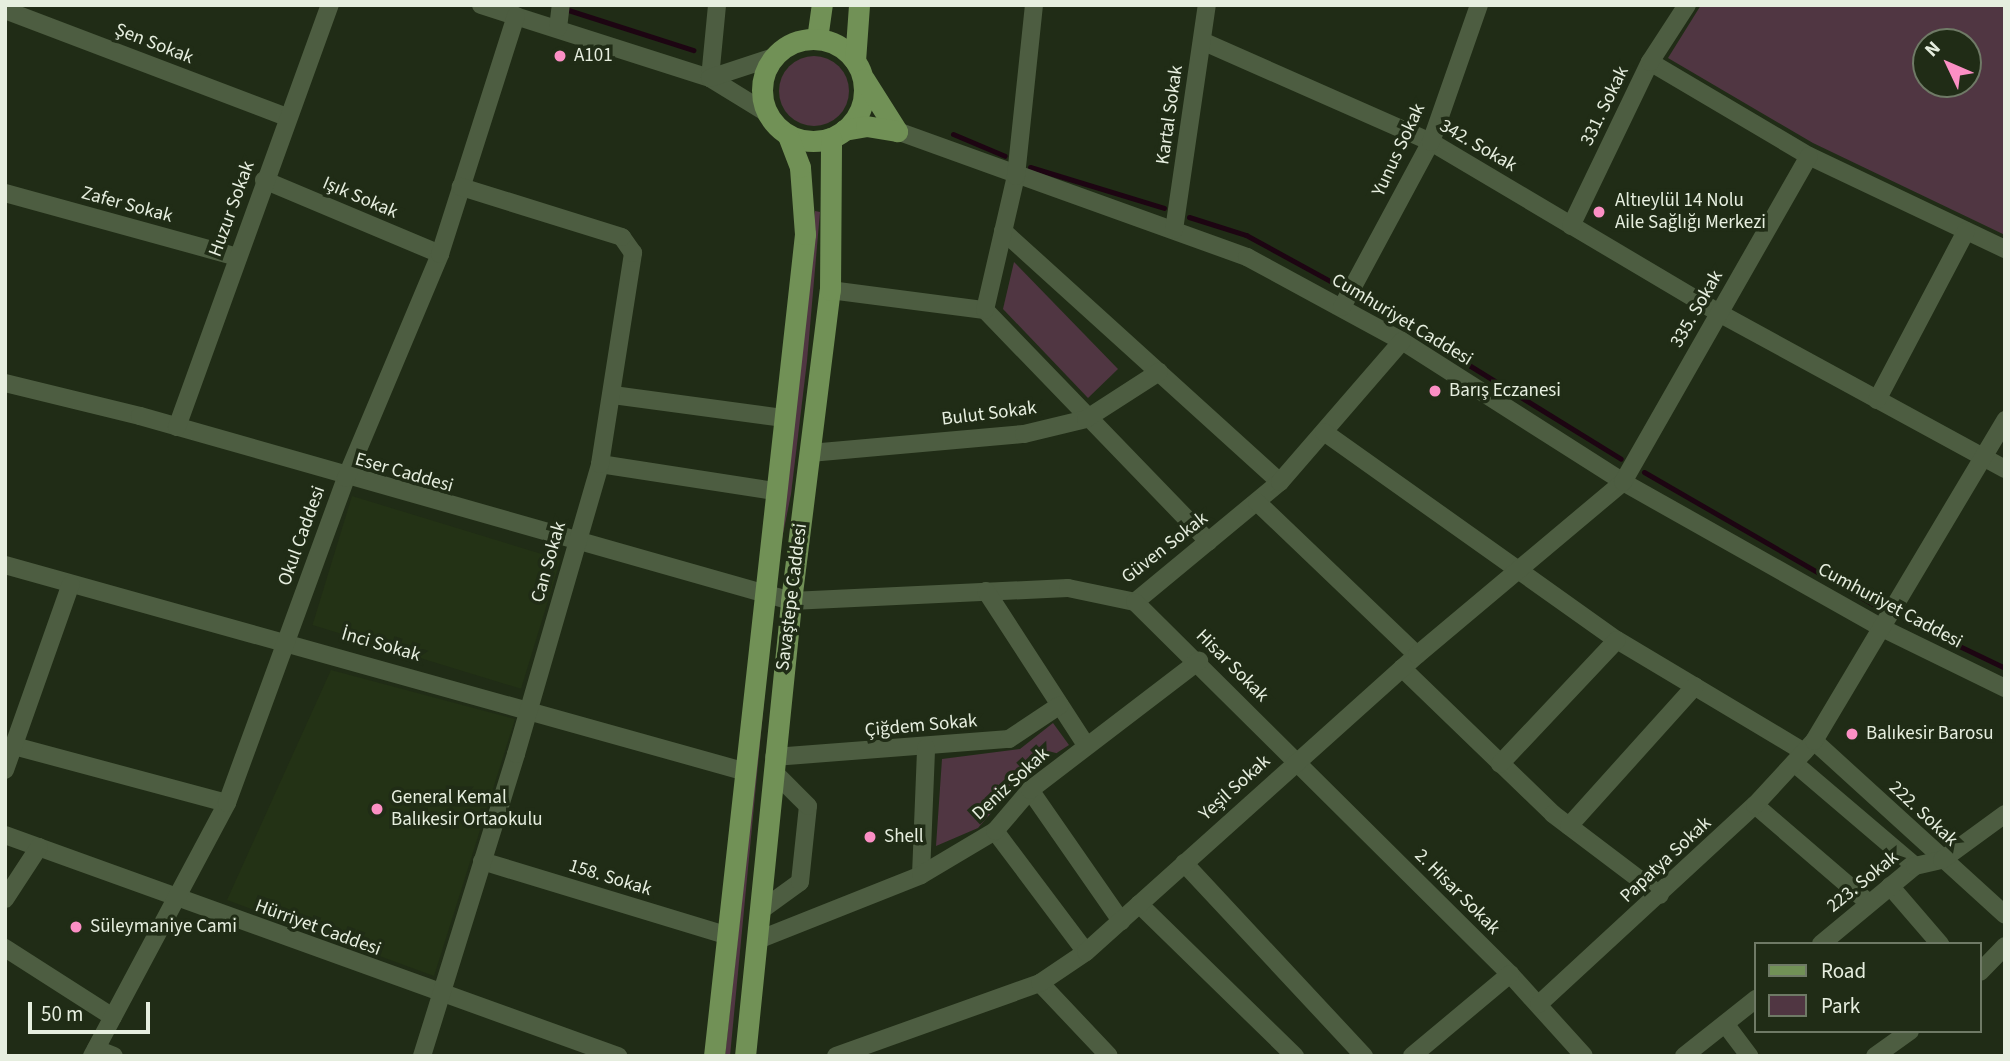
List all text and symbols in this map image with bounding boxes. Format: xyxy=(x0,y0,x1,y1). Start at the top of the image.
street label: Şen Sokak xyxy=(111,19,197,69)
north arrow xyxy=(1912,28,1982,98)
text: N xyxy=(1919,36,1947,63)
place label: A101 xyxy=(574,45,613,67)
marker: A101 xyxy=(552,48,568,64)
street label: 331. Sokak xyxy=(1576,63,1634,149)
street label: Kartal Sokak xyxy=(1152,64,1188,166)
street label: Yunus Sokak xyxy=(1368,100,1430,200)
street label: 342. Sokak xyxy=(1435,115,1521,177)
street label: Huzur Sokak xyxy=(204,158,260,260)
street label: Işık Sokak xyxy=(319,172,401,224)
street label: Zafer Sokak xyxy=(79,182,175,228)
place label: Altıeylül 14 Nolu Aile Sağlığı Merkezi xyxy=(1615,190,1766,234)
marker: Altıeylül 14 Nolu Aile Sağlığı Merkezi xyxy=(1589,202,1609,222)
street label: 335. Sokak xyxy=(1666,266,1728,352)
street label: Cumhuriyet Caddesi xyxy=(1327,269,1477,371)
place label: Barış Eczanesi xyxy=(1449,380,1561,402)
marker: Barış Eczanesi xyxy=(1427,383,1443,399)
street label: Bulut Sokak xyxy=(940,397,1038,431)
street label: Eser Caddesi xyxy=(352,448,456,498)
street label: Okul Caddesi xyxy=(273,483,331,589)
street label: Güven Sokak xyxy=(1117,507,1213,589)
street label: Can Sokak xyxy=(527,519,571,605)
street label: Savaştepe Caddesi xyxy=(772,522,812,672)
street label: Cumhuriyet Caddesi xyxy=(1814,558,1966,654)
street label: İnci Sokak xyxy=(339,623,423,667)
street label: Hisar Sokak xyxy=(1191,625,1273,707)
street label: Çiğdem Sokak xyxy=(864,710,978,742)
place label: Balıkesir Barosu xyxy=(1866,723,1994,745)
marker: Balıkesir Barosu xyxy=(1844,726,1860,742)
street label: Deniz Sokak xyxy=(968,743,1054,825)
street label: Yeşil Sokak xyxy=(1195,750,1275,826)
street label: 222. Sokak xyxy=(1884,777,1962,851)
place label: General Kemal Balıkesir Ortaokulu xyxy=(391,787,543,831)
marker: General Kemal Balıkesir Ortaokulu xyxy=(369,801,385,817)
street label: Papatya Sokak xyxy=(1616,812,1716,908)
place label: Shell xyxy=(884,826,924,848)
marker: Shell xyxy=(862,829,878,845)
street label: 2. Hisar Sokak xyxy=(1409,844,1505,940)
street label: 223. Sokak xyxy=(1823,846,1903,918)
street label: 158. Sokak xyxy=(566,855,654,901)
street label: Hürriyet Caddesi xyxy=(252,895,384,961)
place label: Süleymaniye Cami xyxy=(90,916,237,938)
marker: Süleymaniye Cami xyxy=(68,919,84,935)
legend xyxy=(1755,942,1982,1033)
text: Road xyxy=(1821,956,1866,986)
scale bar xyxy=(32,988,154,1032)
text: Park xyxy=(1821,991,1860,1021)
text: 50 m xyxy=(41,999,83,1029)

